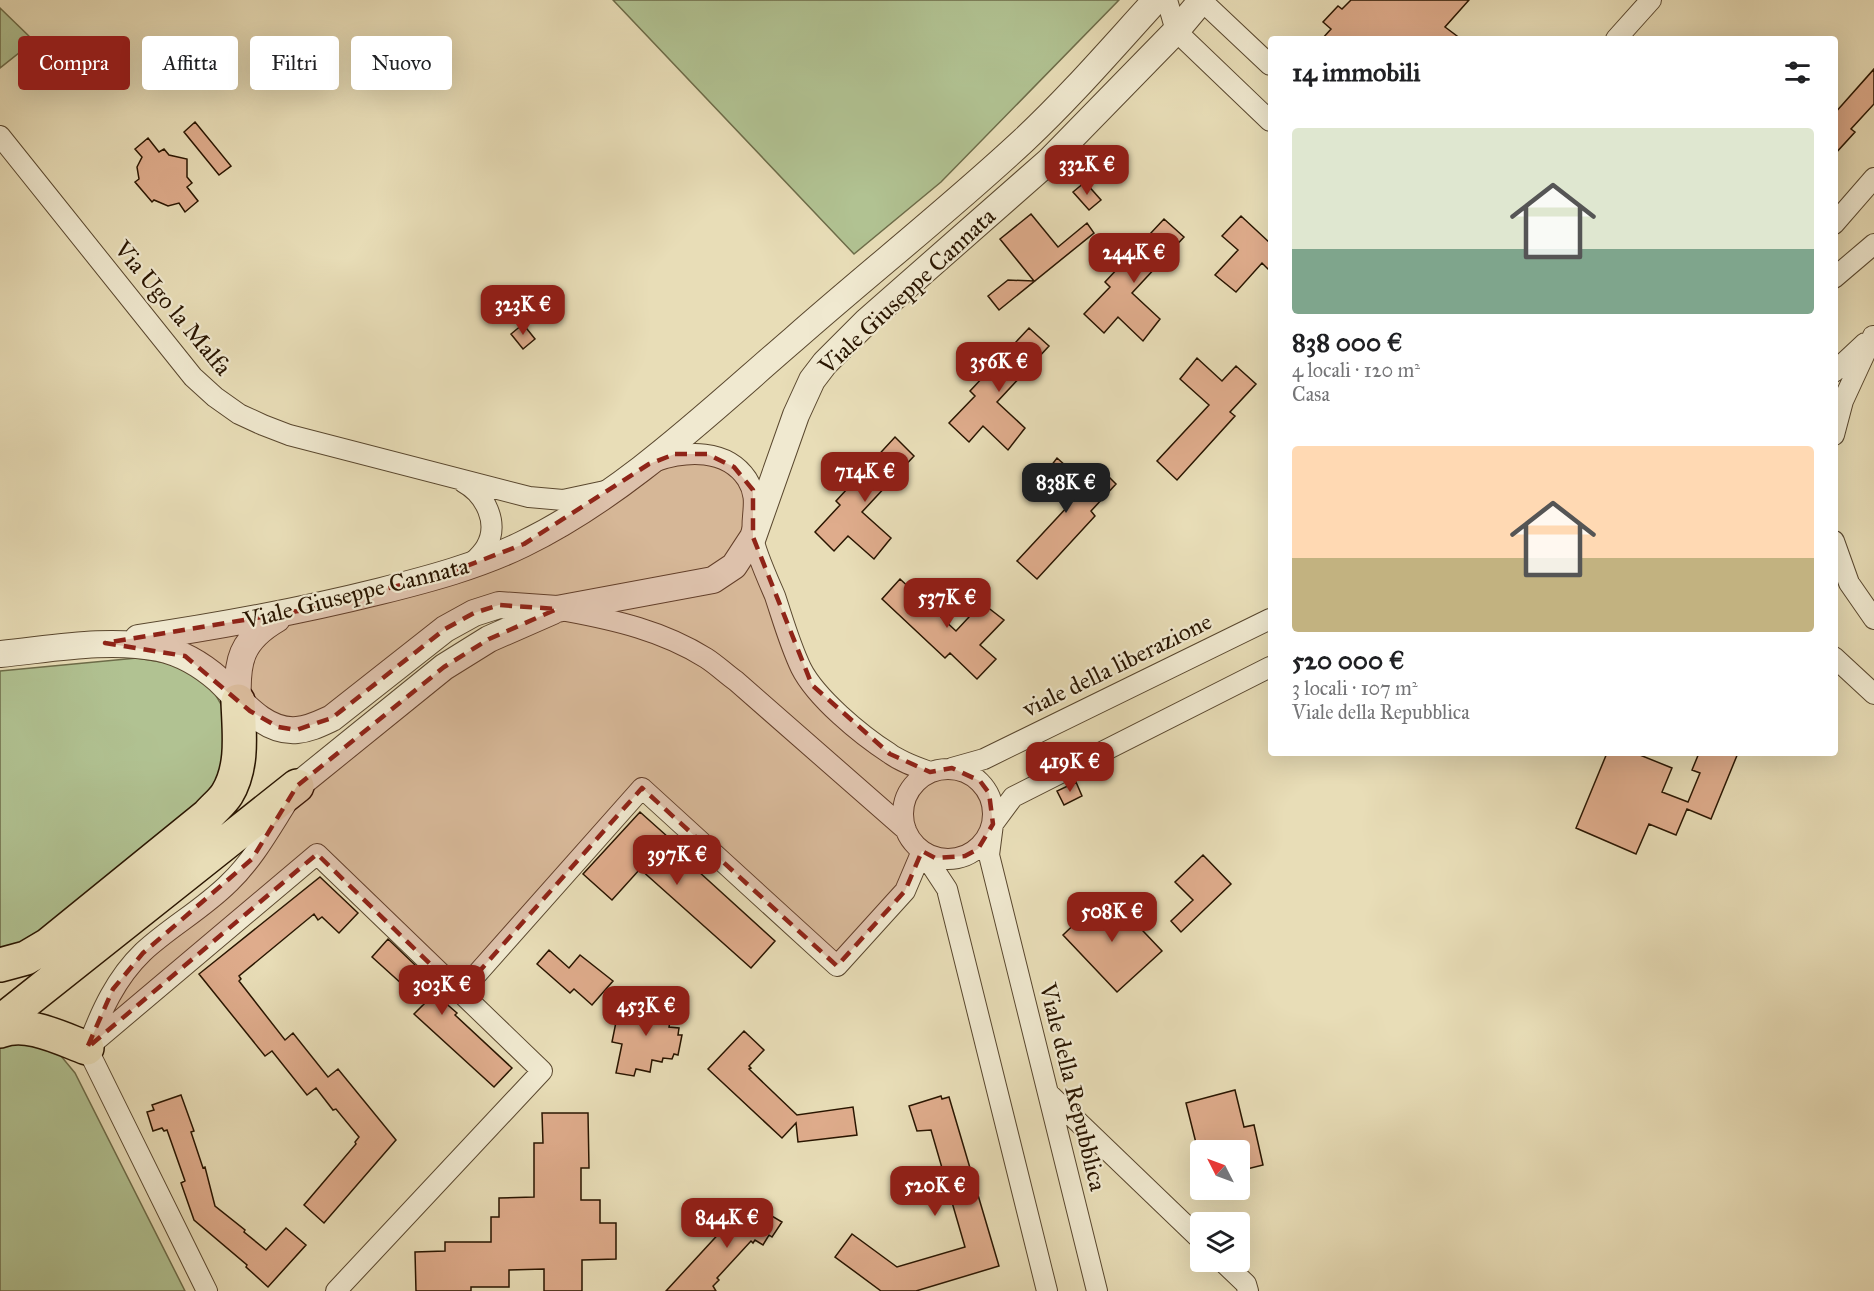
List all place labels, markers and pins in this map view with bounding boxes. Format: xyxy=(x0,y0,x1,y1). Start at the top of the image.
pin: 332K € xyxy=(1038,145,1136,196)
pin: 244K € xyxy=(1085,233,1183,284)
pin: 323K € xyxy=(474,285,572,336)
pin: 356K € xyxy=(950,342,1048,393)
pin: 714K € xyxy=(816,452,914,503)
pin: 838K € xyxy=(1017,463,1115,514)
pin: 537K € xyxy=(898,578,996,629)
pin: 419K € xyxy=(1021,742,1119,793)
pin: 397K € xyxy=(628,835,726,886)
pin: 508K € xyxy=(1063,892,1161,943)
pin: 303K € xyxy=(393,965,491,1016)
pin: 453K € xyxy=(597,986,695,1037)
pin: 520K € xyxy=(886,1166,984,1217)
pin: 844K € xyxy=(678,1198,776,1249)

